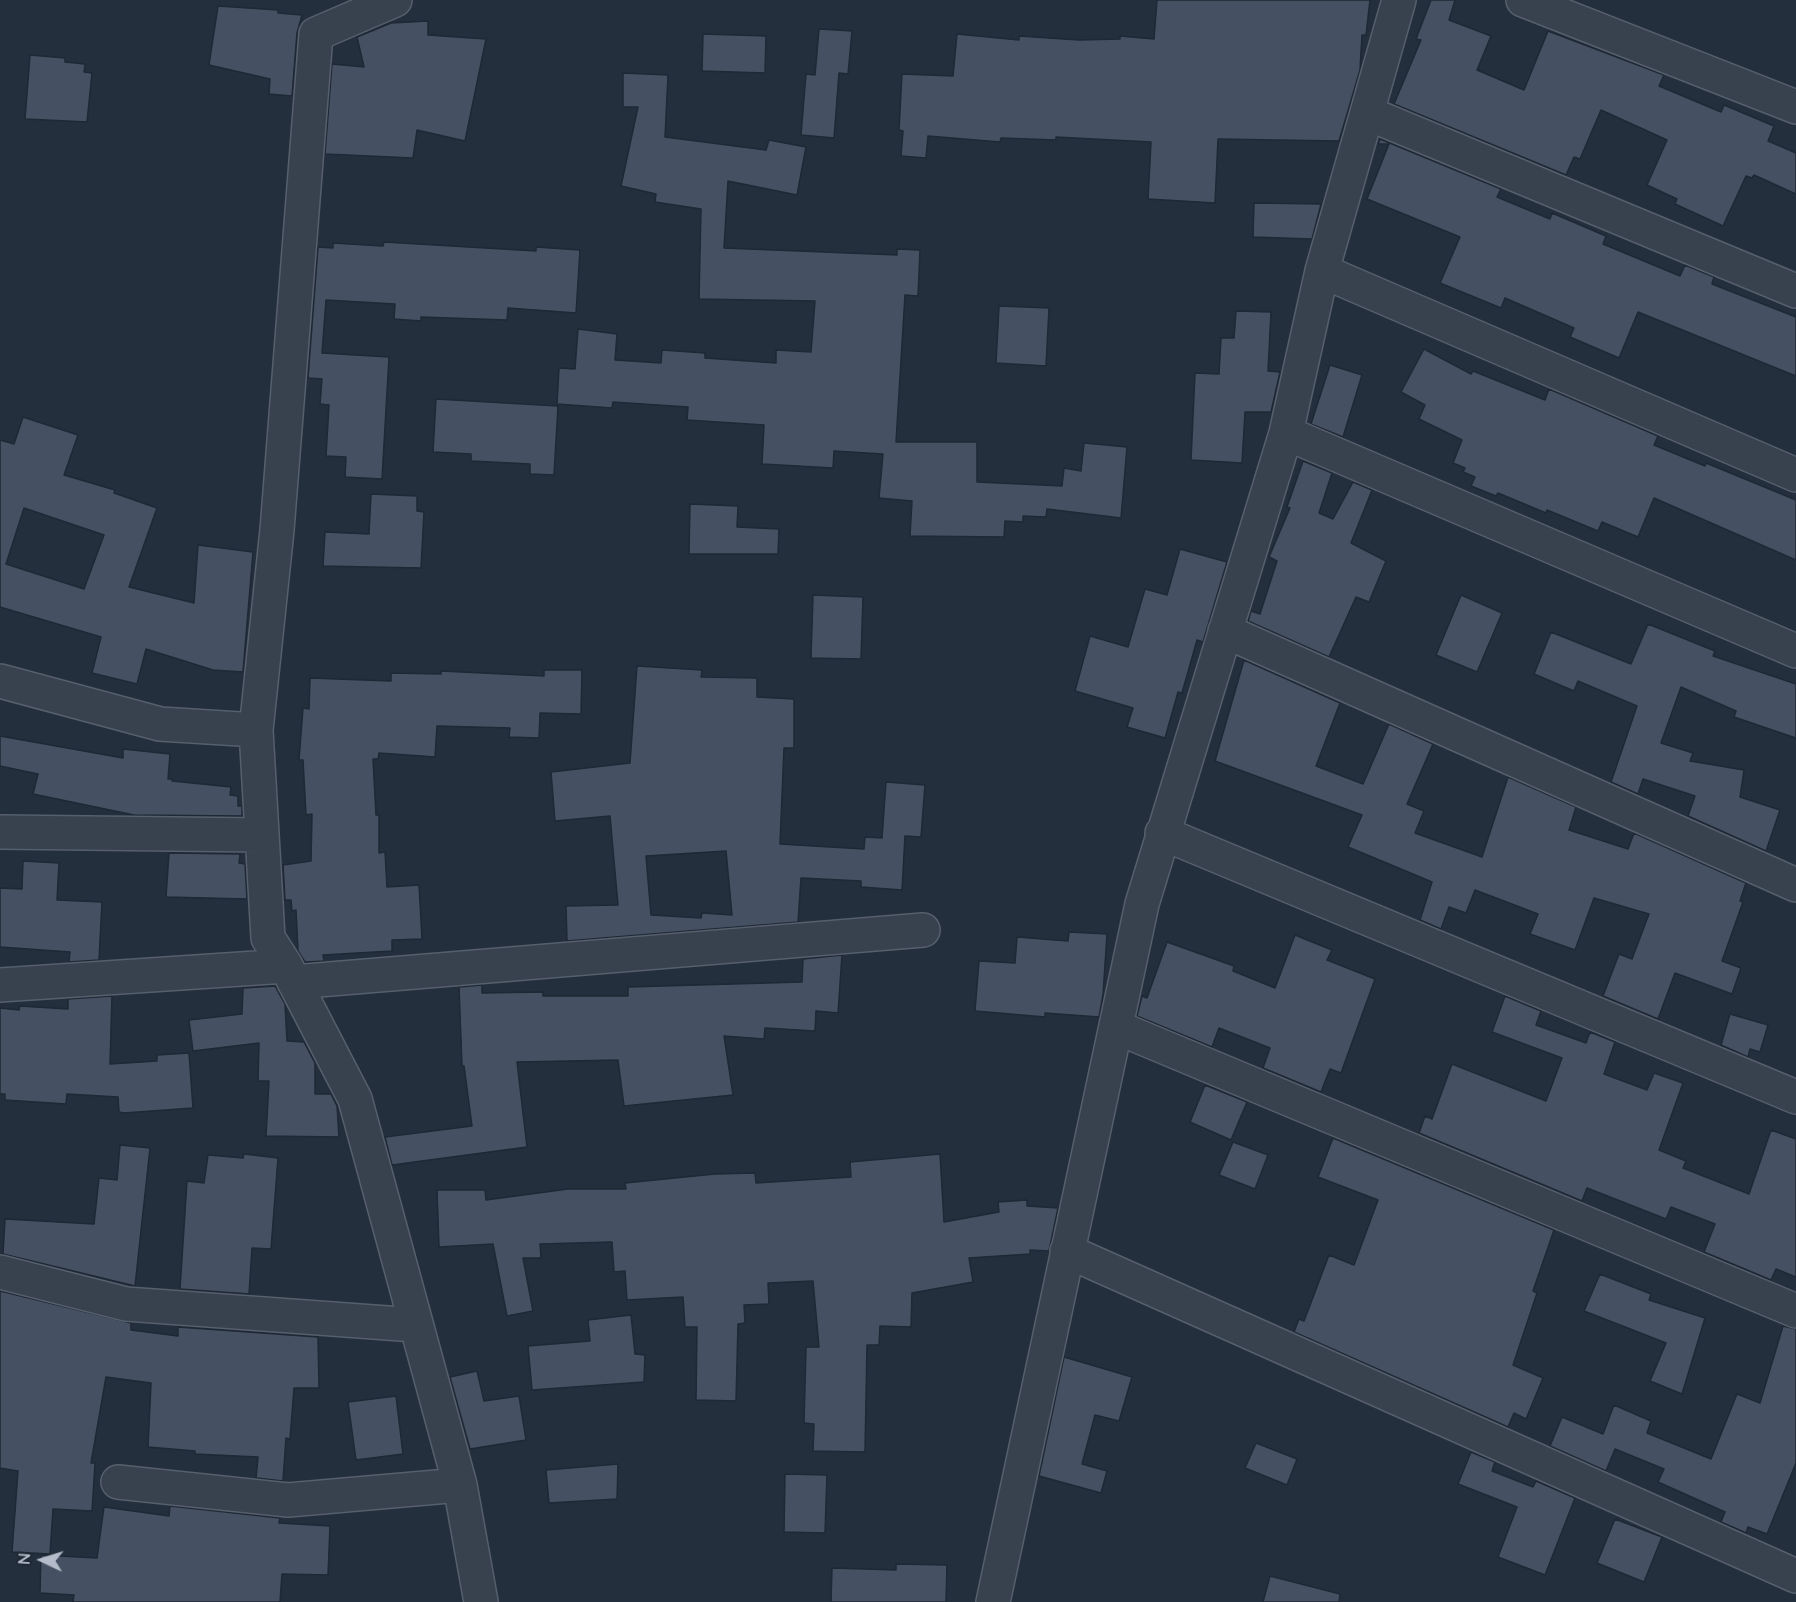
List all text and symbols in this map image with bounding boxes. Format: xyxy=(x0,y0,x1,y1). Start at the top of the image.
north arrow xyxy=(12,1530,72,1590)
text: N xyxy=(14,1552,34,1565)

